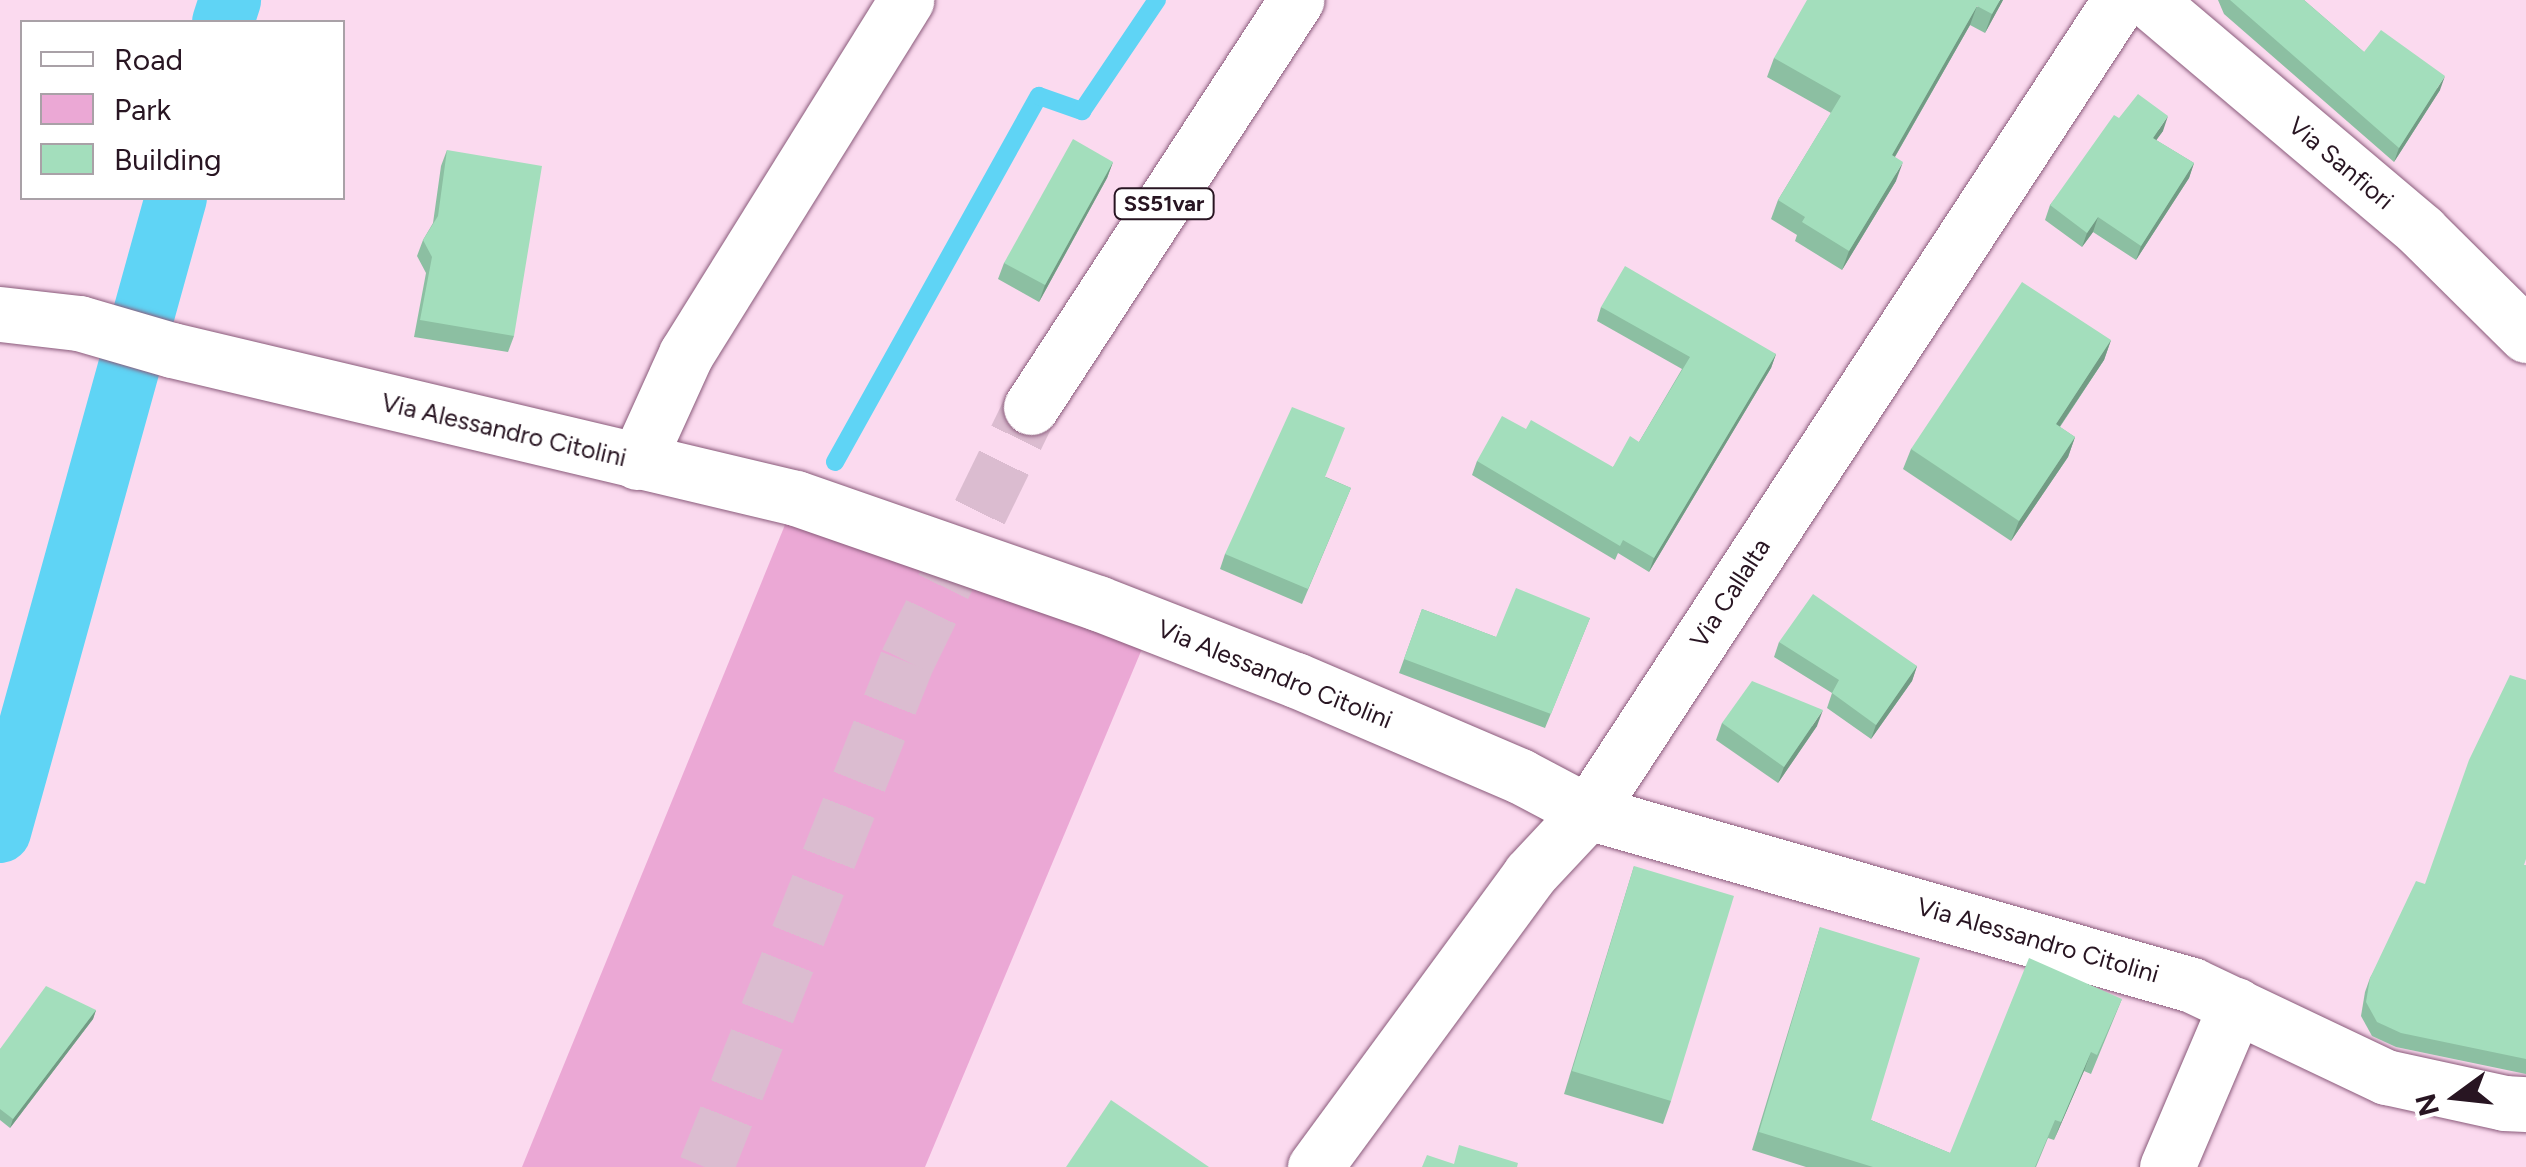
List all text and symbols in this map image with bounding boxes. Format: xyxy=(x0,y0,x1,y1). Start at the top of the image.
legend xyxy=(20,20,345,200)
text: Road xyxy=(114,41,183,78)
text: Park xyxy=(114,91,171,128)
street label: Via Sanfiori xyxy=(2282,110,2400,216)
text: Building xyxy=(114,141,222,178)
road number: SS51var xyxy=(1112,187,1216,221)
street label: Via Alessandro Citolini xyxy=(379,387,629,473)
street label: Via Callalta xyxy=(1684,533,1776,653)
street label: Via Alessandro Citolini xyxy=(1153,613,1397,735)
street label: Via Alessandro Citolini xyxy=(1913,891,2163,989)
north arrow xyxy=(2406,1047,2506,1147)
text: N xyxy=(2408,1090,2446,1120)

